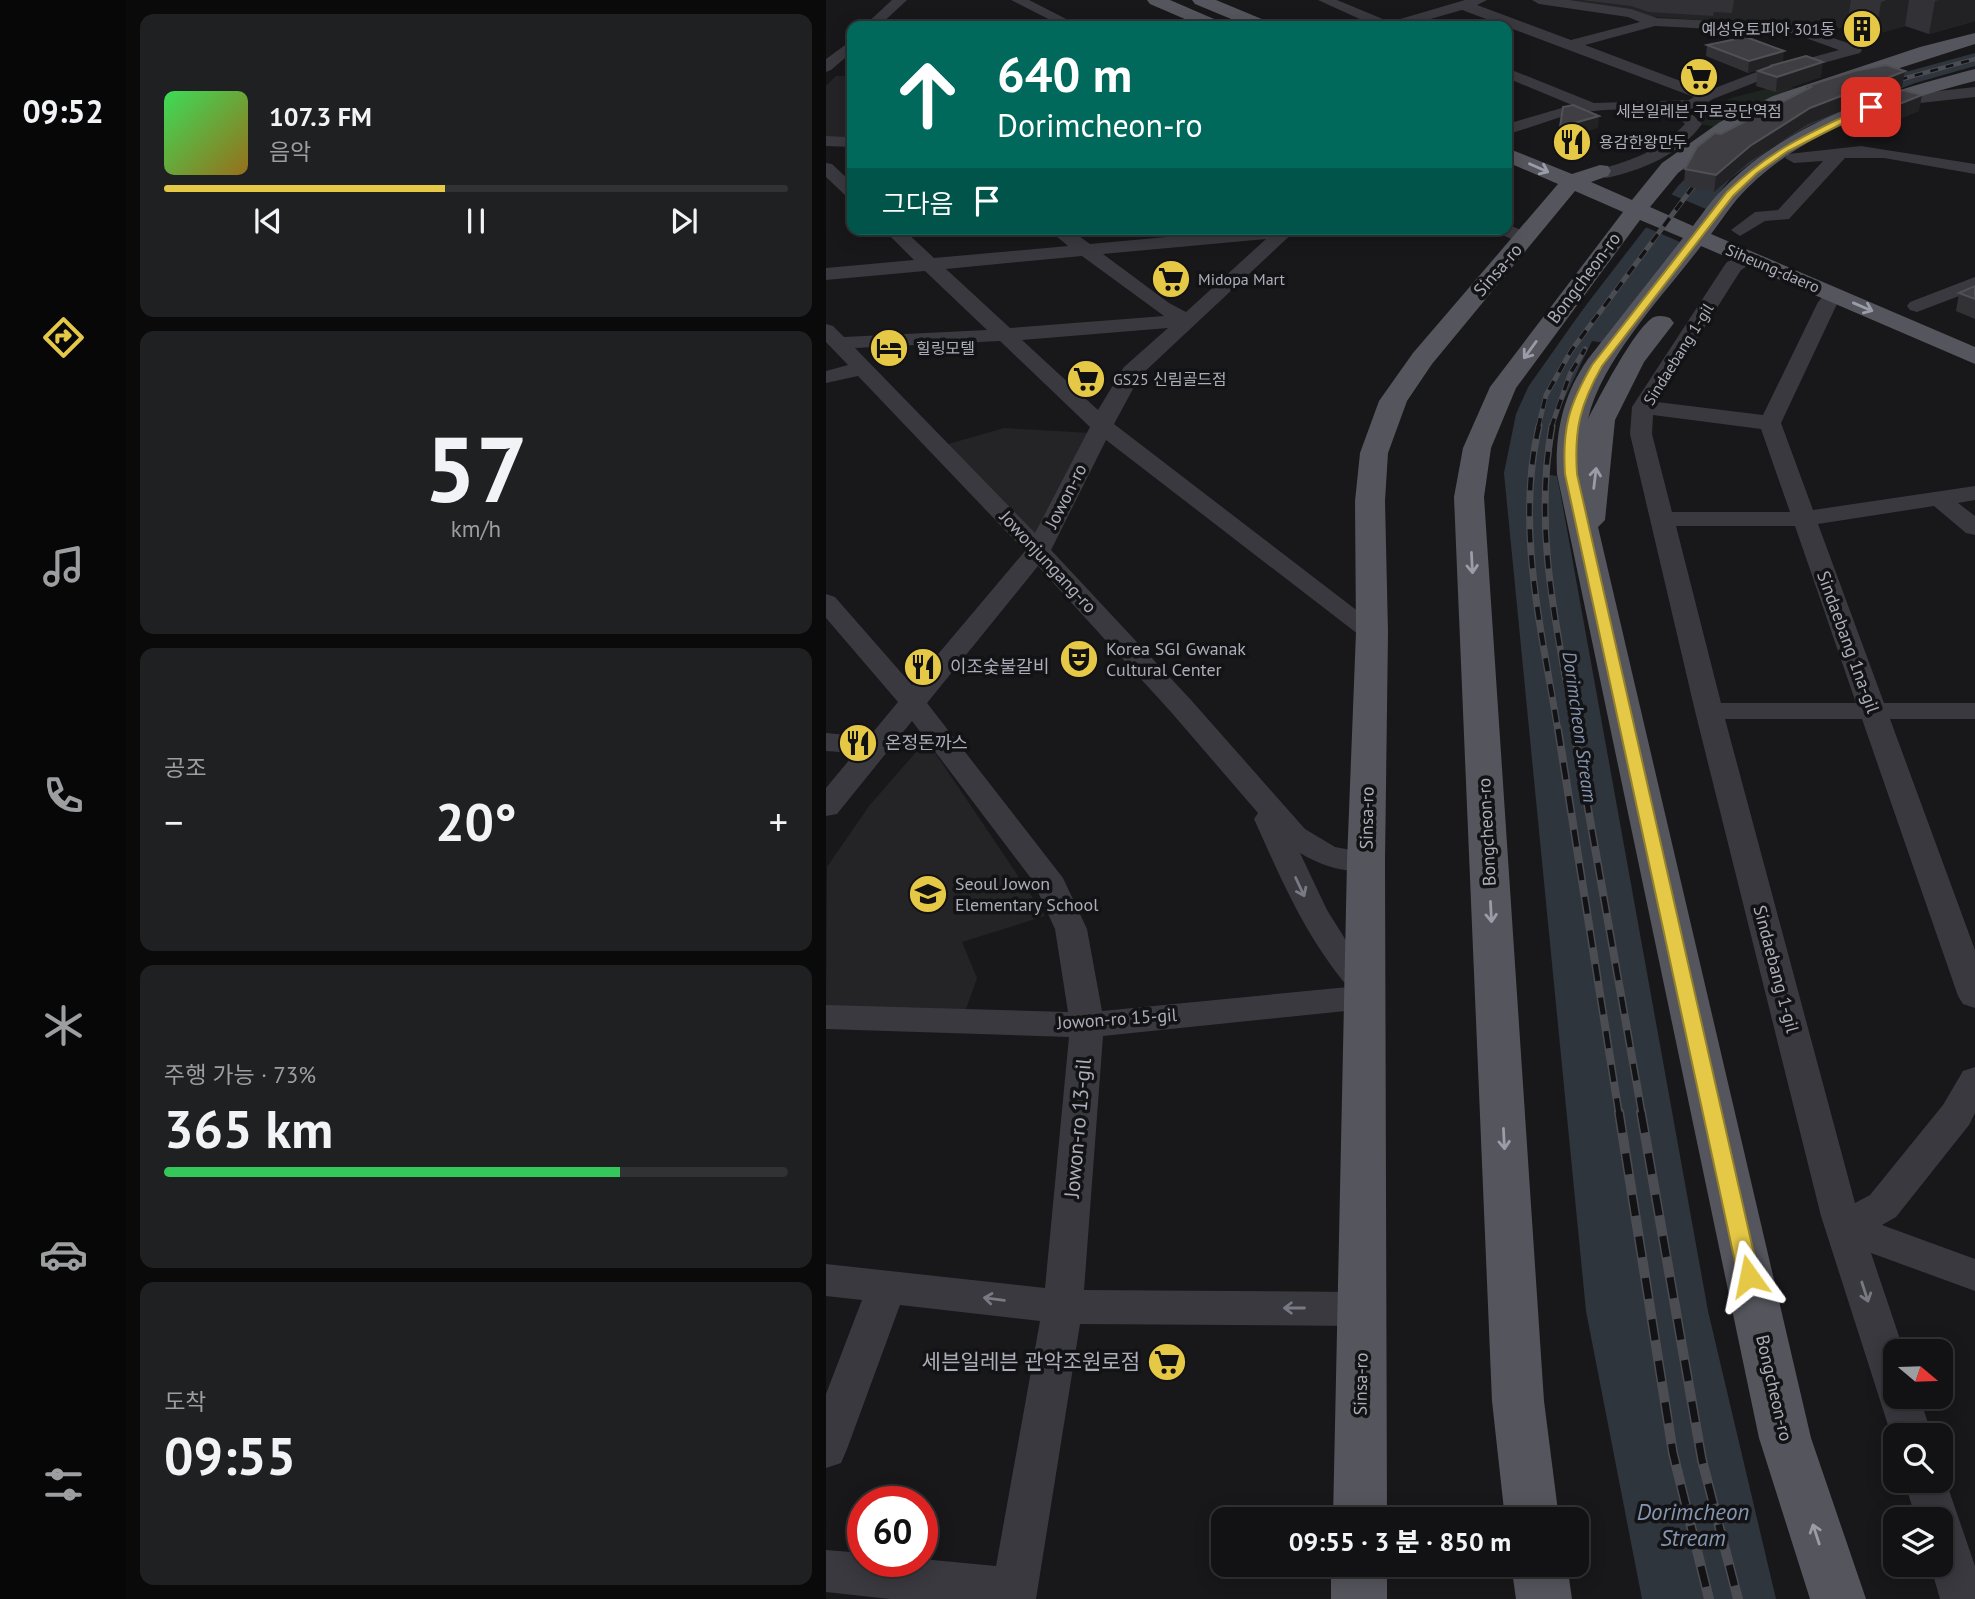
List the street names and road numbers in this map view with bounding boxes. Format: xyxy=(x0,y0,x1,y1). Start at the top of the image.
street label: Bongcheon-ro xyxy=(1542,228,1625,328)
street label: Sinsa-ro xyxy=(1468,238,1527,301)
street label: Siheung-daero xyxy=(1723,239,1823,297)
street label: Sindaebang 1-gil xyxy=(1639,299,1718,409)
street label: Jowon-ro xyxy=(1039,460,1092,533)
street label: Jowonjungang-ro xyxy=(994,505,1102,618)
street label: Sindaebang 1na-gil xyxy=(1812,568,1885,717)
street label: Bongcheon-ro xyxy=(1472,777,1501,887)
street label: Sinsa-ro xyxy=(1354,786,1379,850)
street label: Sindaebang 1-gil xyxy=(1748,903,1805,1036)
street label: Jowon-ro 15-gil xyxy=(1055,1003,1178,1034)
street label: Jowon-ro 13-gil xyxy=(1058,1057,1097,1200)
street label: Bongcheon-ro xyxy=(1751,1333,1798,1443)
street label: Sinsa-ro xyxy=(1348,1352,1373,1416)

